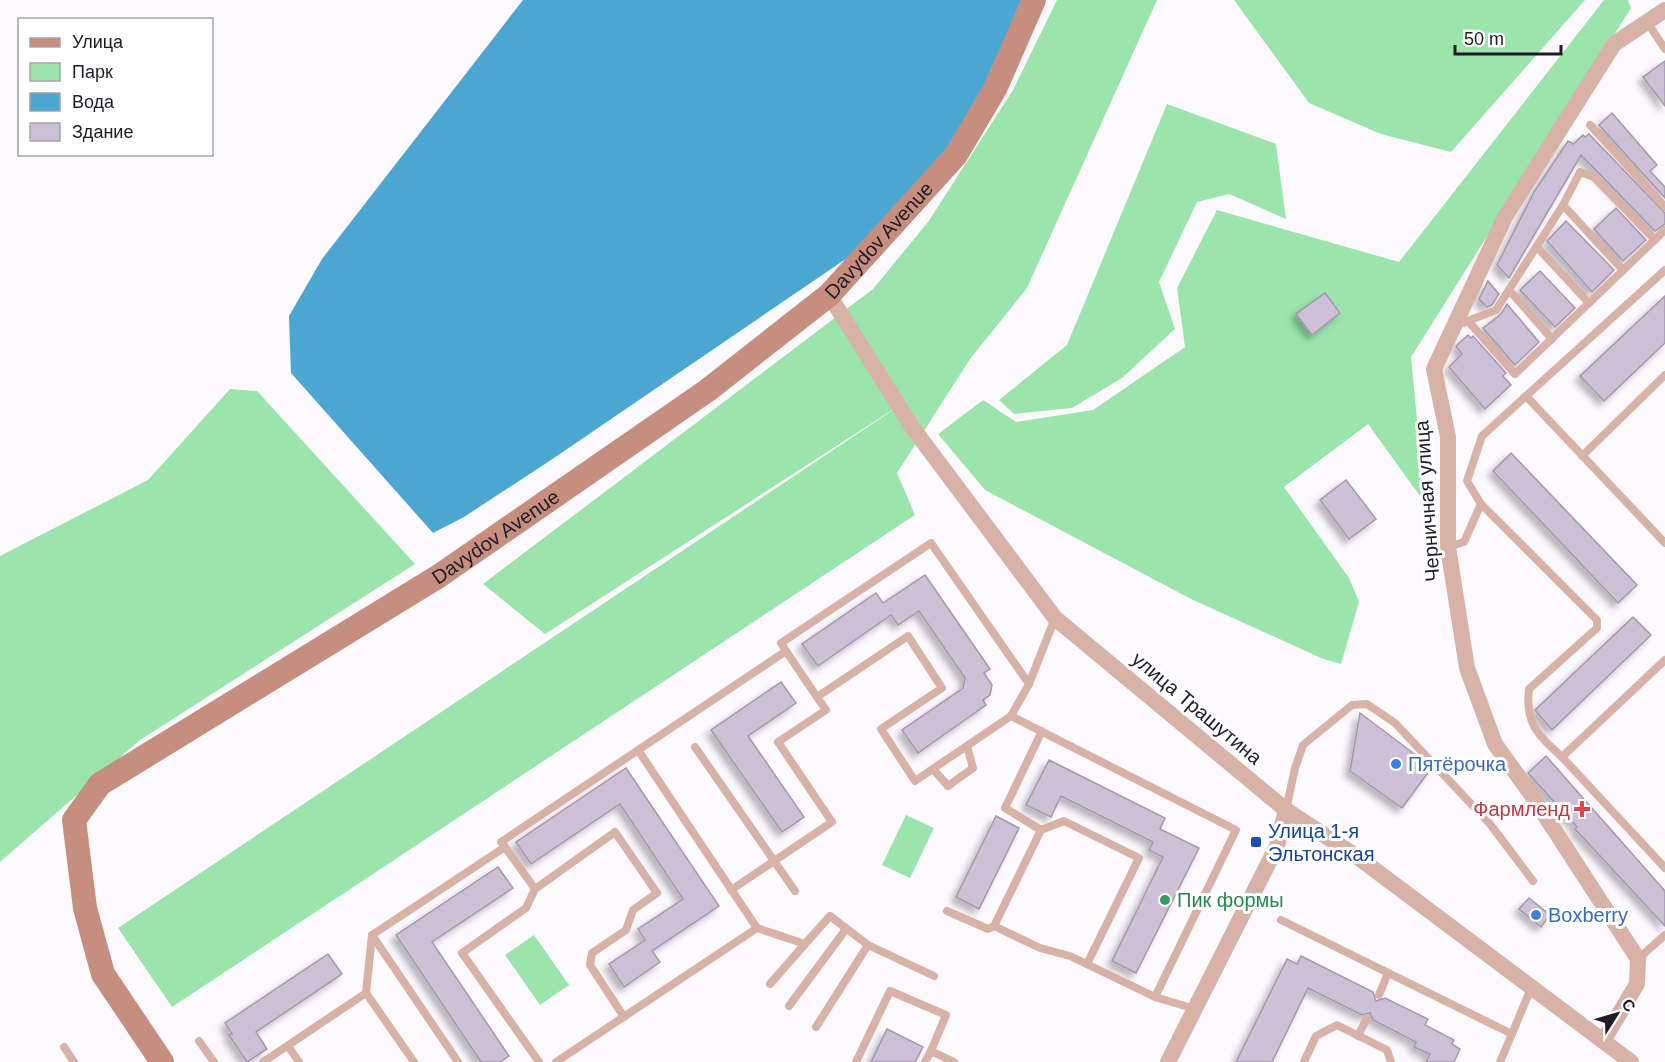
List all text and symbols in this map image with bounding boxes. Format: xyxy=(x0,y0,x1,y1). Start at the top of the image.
legend xyxy=(18,18,213,156)
scale bar xyxy=(1455,18,1562,56)
text: 50 m xyxy=(1464,29,1504,49)
text: Улица xyxy=(72,32,124,52)
text: Парк xyxy=(72,62,113,82)
text: Вода xyxy=(72,92,115,112)
text: Здание xyxy=(72,122,133,142)
street label: Davydov Avenue xyxy=(820,177,937,303)
street label: Черничная улица xyxy=(1410,419,1444,582)
street label: Davydov Avenue xyxy=(428,485,563,588)
street label: улица Трашутина xyxy=(1128,647,1267,769)
place label: Пятёрочка xyxy=(1408,753,1507,775)
marker: Пятёрочка xyxy=(1389,757,1403,771)
place label: Фармленд xyxy=(1473,798,1570,820)
marker: Фармленд xyxy=(1575,802,1589,816)
place label: Улица 1-я Эльтонская xyxy=(1268,820,1374,865)
marker: Улица 1-я Эльтонская xyxy=(1249,835,1263,849)
place label: Пик формы xyxy=(1177,889,1284,911)
marker: Пик формы xyxy=(1158,893,1172,907)
place label: Boxberry xyxy=(1548,904,1628,926)
marker: Boxberry xyxy=(1529,908,1543,922)
north arrow xyxy=(1587,984,1647,1044)
text: С xyxy=(1618,996,1639,1015)

